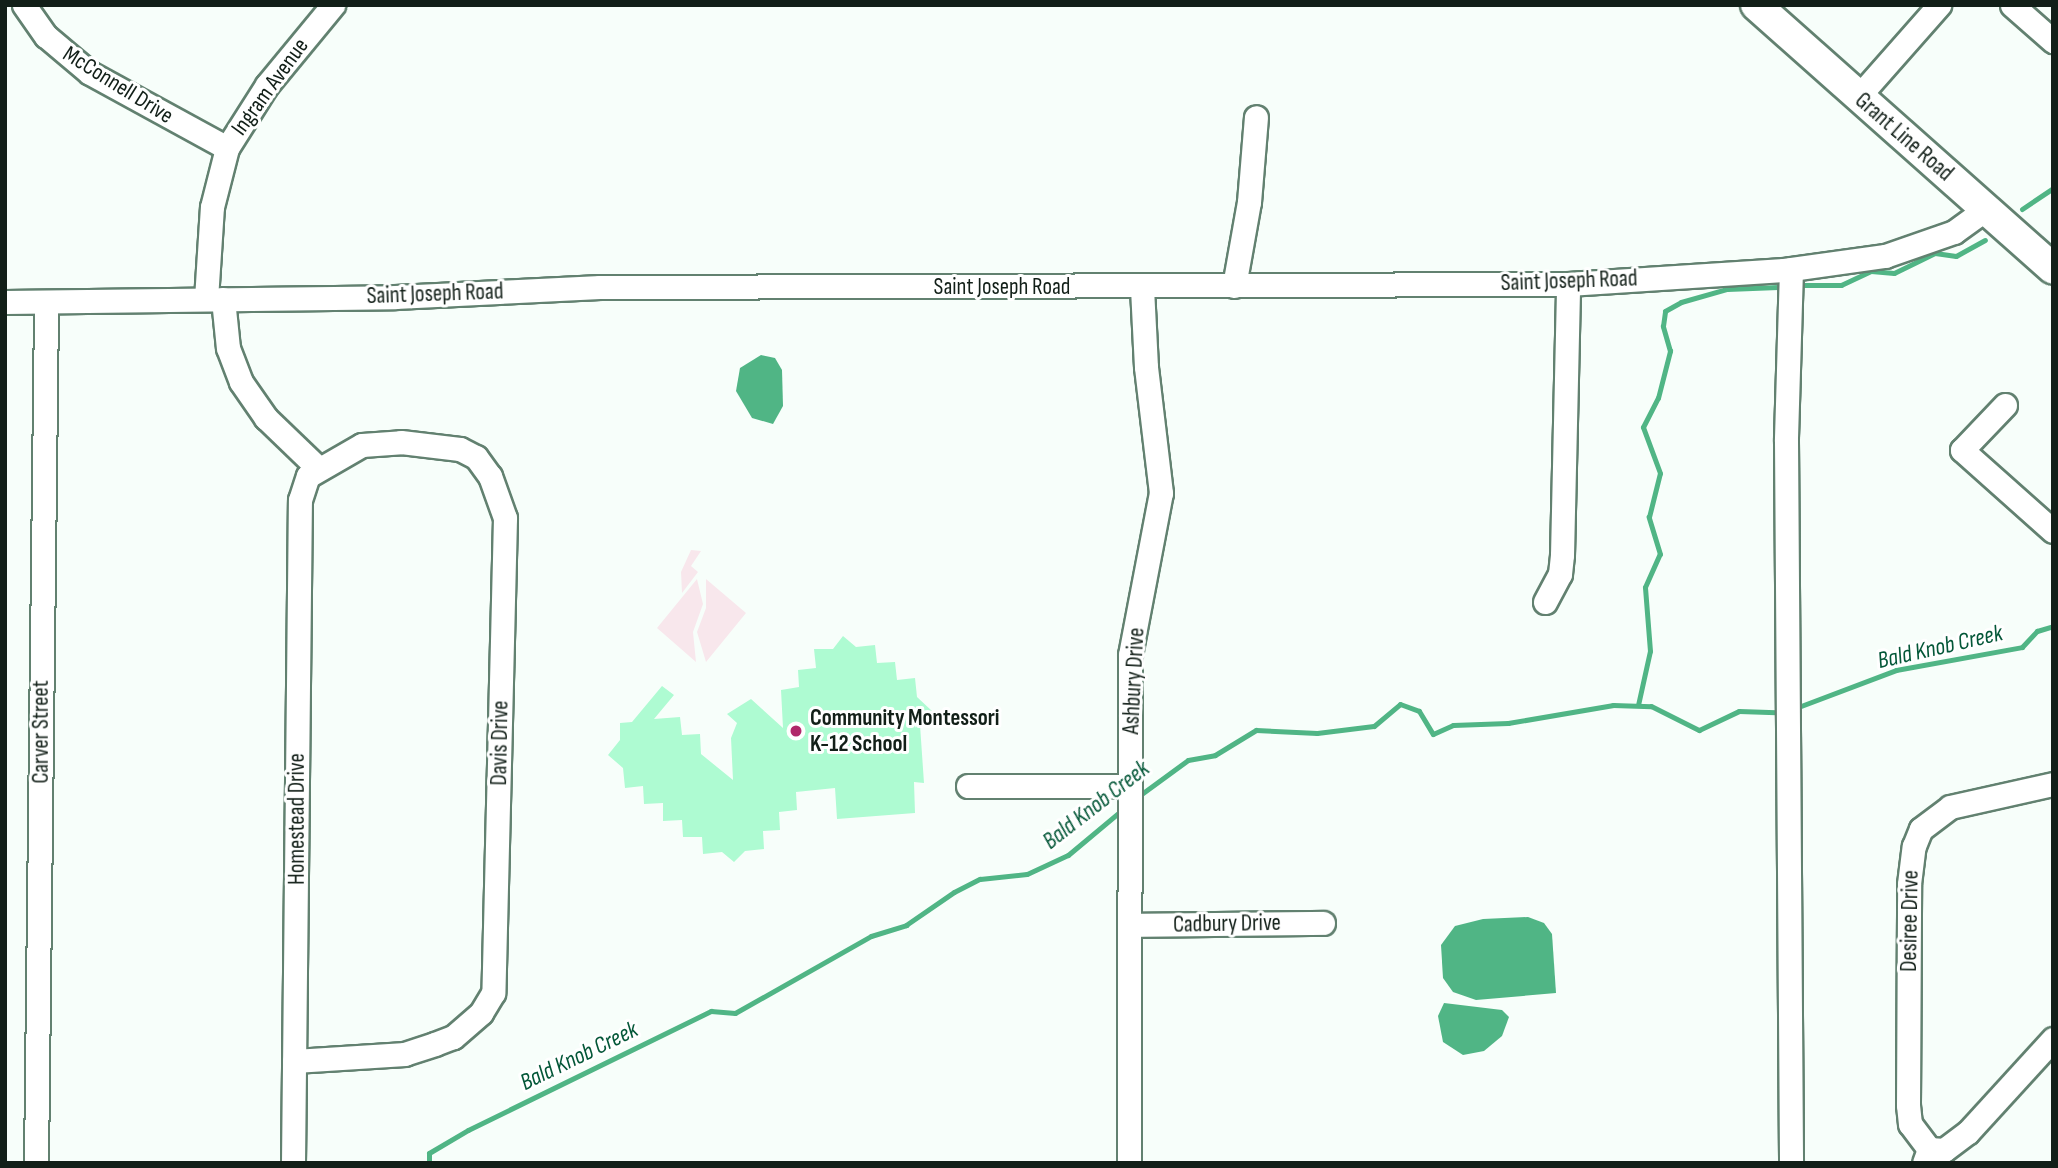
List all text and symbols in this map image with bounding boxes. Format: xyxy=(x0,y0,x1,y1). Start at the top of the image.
street label: Ingram Avenue xyxy=(226,33,314,141)
street label: McConnell Drive xyxy=(58,40,178,130)
street label: Grant Line Road xyxy=(1849,87,1959,187)
street label: Saint Joseph Road xyxy=(1500,265,1638,297)
street label: Saint Joseph Road xyxy=(934,273,1070,301)
street label: Saint Joseph Road xyxy=(366,278,504,310)
water label: Bald Knob Creek xyxy=(1875,619,2005,675)
street label: Ashbury Drive xyxy=(1117,627,1151,735)
street label: Carver Street xyxy=(27,680,55,784)
street label: Davis Drive xyxy=(485,700,515,786)
place label: Community Montessori K-12 School xyxy=(810,704,1000,758)
marker: Community Montessori K-12 School xyxy=(788,723,804,739)
street label: Homestead Drive xyxy=(283,753,311,885)
water label: Bald Knob Creek xyxy=(1037,754,1155,856)
street label: Desiree Drive xyxy=(1895,870,1925,972)
street label: Cadbury Drive xyxy=(1173,909,1281,939)
water label: Bald Knob Creek xyxy=(515,1015,643,1097)

